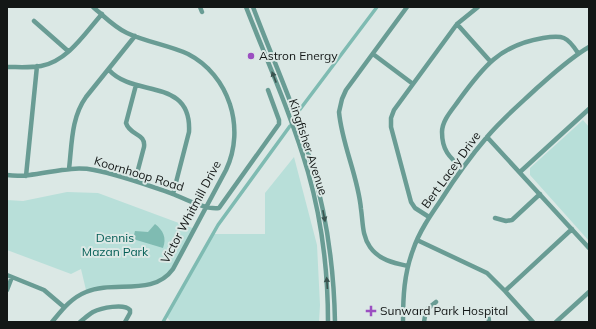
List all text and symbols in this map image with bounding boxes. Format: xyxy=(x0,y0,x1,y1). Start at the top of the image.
place label: Astron Energy xyxy=(259,48,338,63)
marker: Astron Energy xyxy=(246,51,256,61)
one-way arrow xyxy=(270,70,276,82)
street label: Kingfisher Avenue xyxy=(286,97,331,197)
street label: Bert Lacey Drive xyxy=(418,128,483,211)
street label: Koornhoop Road xyxy=(92,153,186,194)
street label: Victor Whitmill Drive xyxy=(157,158,224,266)
one-way arrow xyxy=(322,210,328,222)
park label: Dennis Mazan Park xyxy=(82,230,149,259)
one-way arrow xyxy=(324,276,330,289)
place label: Sunward Park Hospital xyxy=(380,303,508,318)
marker: Sunward Park Hospital xyxy=(365,305,377,317)

